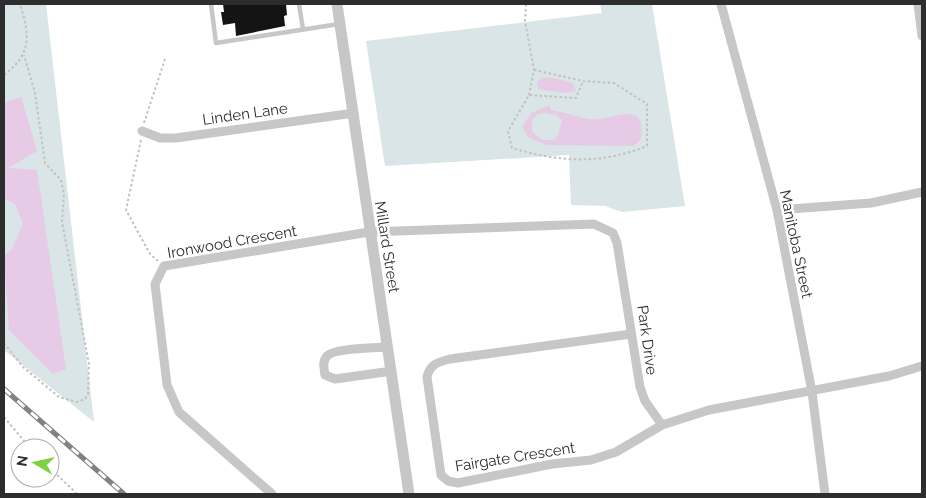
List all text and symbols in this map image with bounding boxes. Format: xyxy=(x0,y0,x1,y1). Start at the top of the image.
street label: Linden Lane xyxy=(201,99,289,129)
street label: Manitoba Street xyxy=(776,188,816,300)
street label: Millard Street xyxy=(371,200,403,294)
street label: Ironwood Crescent xyxy=(166,222,298,262)
street label: Park Drive xyxy=(633,304,661,376)
north arrow xyxy=(10,438,60,488)
street label: Fairgate Crescent xyxy=(454,439,576,475)
text: N xyxy=(13,454,31,467)

